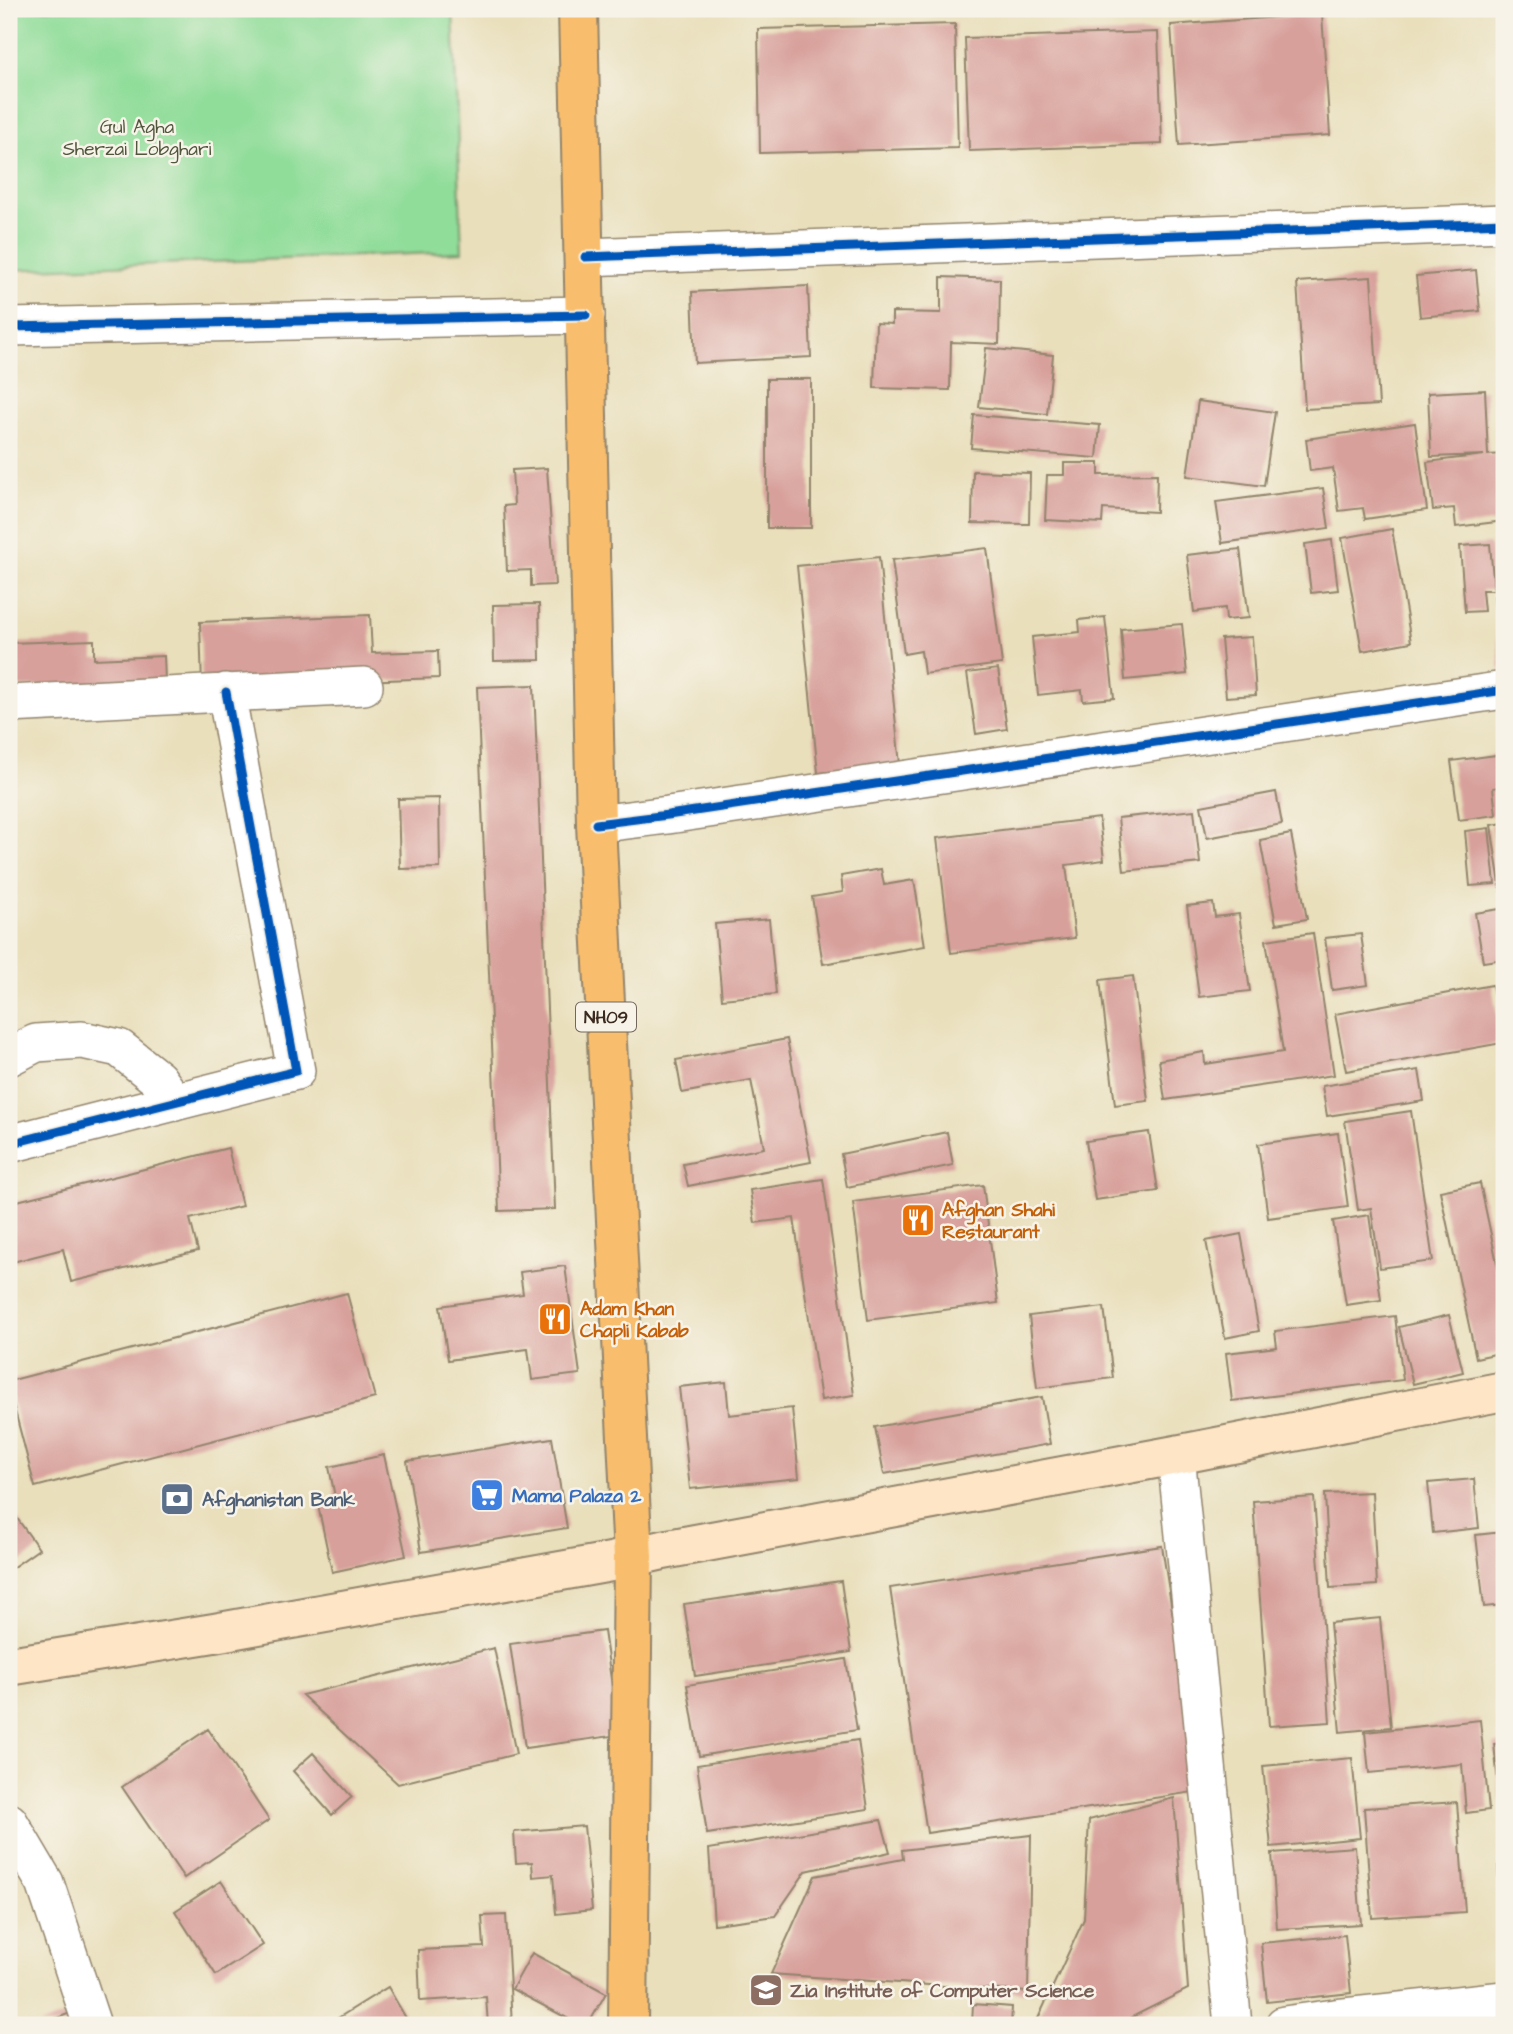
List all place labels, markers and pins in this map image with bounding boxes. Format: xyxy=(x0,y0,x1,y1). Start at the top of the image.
place label: Afghan Shahi Restaurant xyxy=(942,1197,1055,1246)
restaurant icon: Afghan Shahi Restaurant xyxy=(899,1201,937,1239)
place label: Adam Khan Chapli Kabab xyxy=(580,1296,689,1345)
restaurant icon: Adam Khan Chapli Kabab xyxy=(536,1300,574,1338)
supermarket icon: Mama Palaza 2 xyxy=(468,1476,506,1514)
bank icon: Afghanistan Bank xyxy=(158,1480,196,1518)
place label: Mama Palaza 2 xyxy=(512,1483,642,1510)
place label: Afghanistan Bank xyxy=(202,1487,355,1515)
school or university icon: Zia Institute of Computer Science xyxy=(747,1971,785,2009)
place label: Zia Institute of Computer Science xyxy=(790,1978,1095,2005)

